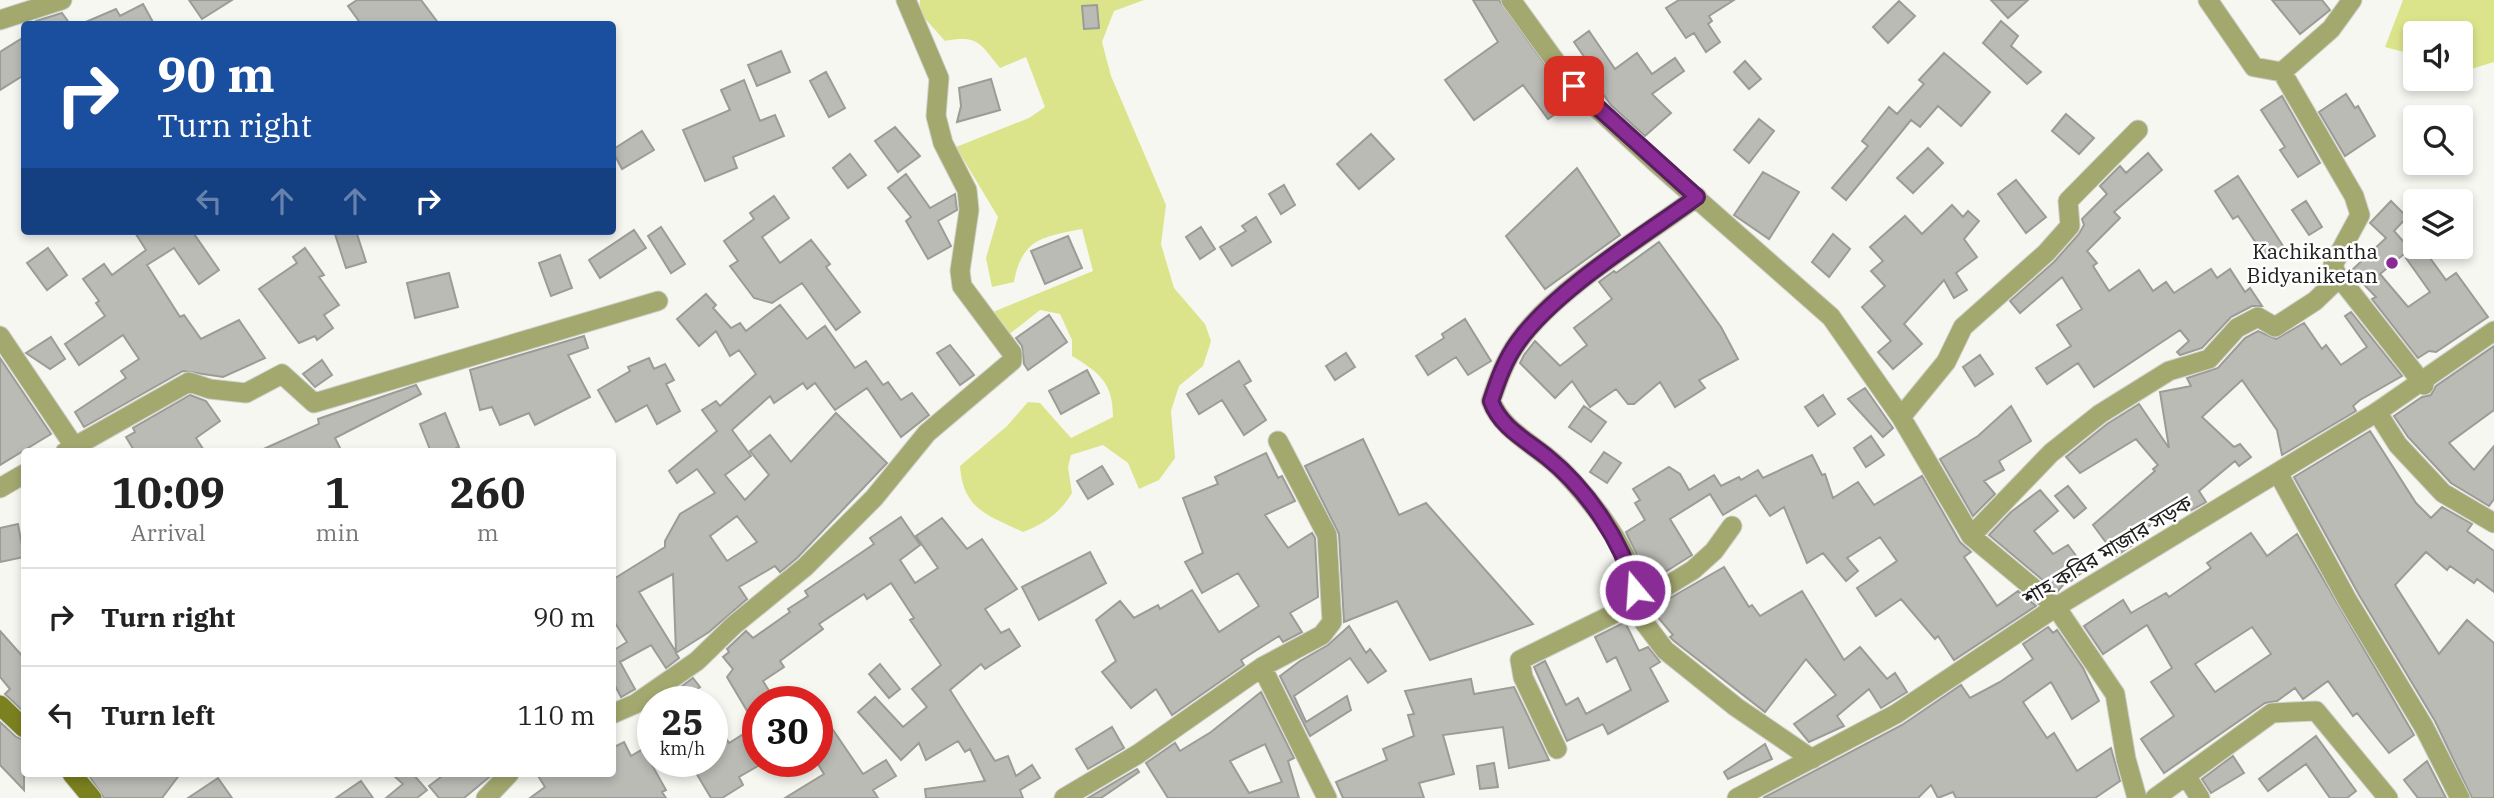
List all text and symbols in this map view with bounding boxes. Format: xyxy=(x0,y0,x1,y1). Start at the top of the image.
map controls xyxy=(2403,21,2473,259)
button: sound xyxy=(2403,21,2473,91)
text: 90 m xyxy=(157,42,275,105)
icon: right xyxy=(42,49,133,140)
pin xyxy=(1544,56,1604,116)
icon: arrive xyxy=(1555,67,1593,105)
text: Turn right xyxy=(157,104,312,146)
button: search xyxy=(2403,105,2473,175)
icon: left xyxy=(190,182,228,220)
icon: ahead xyxy=(263,182,301,220)
icon: ahead xyxy=(336,182,374,220)
icon: right xyxy=(409,182,447,220)
button: layers xyxy=(2403,189,2473,259)
place label: Kachikantha Bidyaniketan xyxy=(2247,237,2378,289)
marker: Kachikantha Bidyaniketan xyxy=(2384,255,2400,271)
text: 10:09 xyxy=(111,465,225,520)
text: 1 xyxy=(325,465,350,520)
text: 260 xyxy=(450,465,525,520)
street label: শাহ কবির মাজার সড়ক xyxy=(2016,488,2198,612)
text: Arrival xyxy=(131,517,206,547)
text: min xyxy=(316,517,359,547)
text: m xyxy=(477,517,499,547)
position arrow xyxy=(1598,553,1672,627)
icon: right xyxy=(42,598,80,636)
text: Turn right xyxy=(101,600,235,634)
text: 90 m xyxy=(533,600,595,634)
speed limit sign: 30 xyxy=(742,686,833,777)
icon: left xyxy=(42,696,80,734)
text: Turn left xyxy=(101,698,215,732)
text: 110 m xyxy=(517,698,595,732)
text: 25 xyxy=(661,699,704,745)
text: km/h xyxy=(660,737,705,760)

